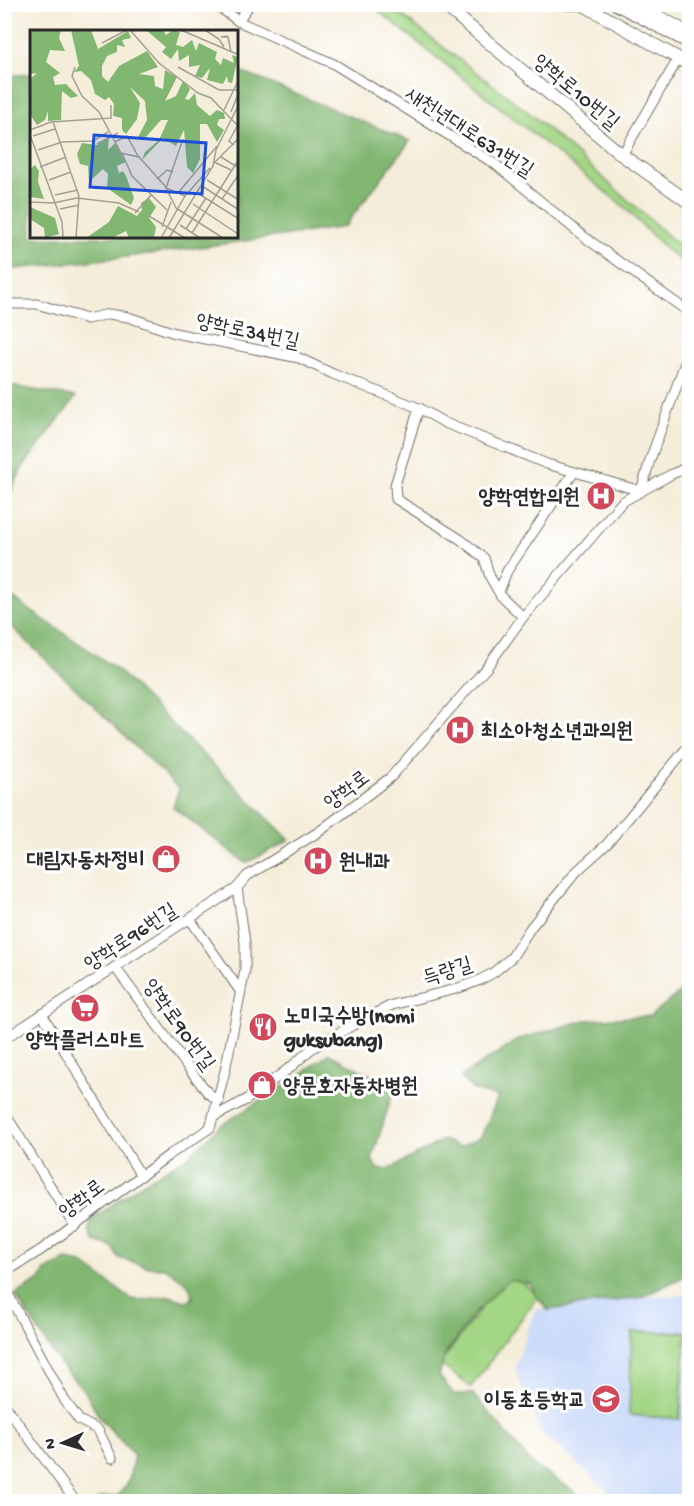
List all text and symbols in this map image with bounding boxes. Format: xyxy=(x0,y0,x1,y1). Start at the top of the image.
inset map xyxy=(30,30,238,238)
street label: 양학로10번길 xyxy=(527,50,623,137)
street label: 새천년대로631번길 xyxy=(399,83,537,185)
street label: 양학로34번길 xyxy=(193,310,301,357)
hospital icon: 양학연합의원 xyxy=(585,480,617,512)
place label: 양학연합의원 xyxy=(479,487,580,512)
hospital icon: 최소아청소년과의원 xyxy=(444,714,476,746)
place label: 최소아청소년과의원 xyxy=(481,720,633,746)
street label: 양학로 xyxy=(320,767,376,817)
shop icon: 대림자동차정비 xyxy=(150,843,182,875)
hospital icon: 원내과 xyxy=(302,845,334,877)
place label: 대림자동차정비 xyxy=(27,850,145,875)
place label: 원내과 xyxy=(339,852,390,877)
street label: 양학로96번길 xyxy=(81,900,183,978)
street label: 득량길 xyxy=(420,954,476,993)
street label: 양학로90번길 xyxy=(136,975,219,1077)
supermarket icon: 양학플러스마트 xyxy=(69,992,101,1024)
place label: 노미국수방(nomi guksubang) xyxy=(283,1006,415,1055)
restaurant icon: 노미국수방(nomi guksubang) xyxy=(247,1011,279,1043)
place label: 양학플러스마트 xyxy=(26,1029,144,1055)
shop icon: 양문호자동차병원 xyxy=(246,1069,278,1101)
place label: 양문호자동차병원 xyxy=(283,1076,418,1101)
street label: 양학로 xyxy=(55,1176,111,1226)
school or university icon: 이동초등학교 xyxy=(590,1383,622,1415)
place label: 이동초등학교 xyxy=(484,1390,585,1415)
north arrow xyxy=(33,1413,93,1473)
text: N xyxy=(42,1437,61,1450)

